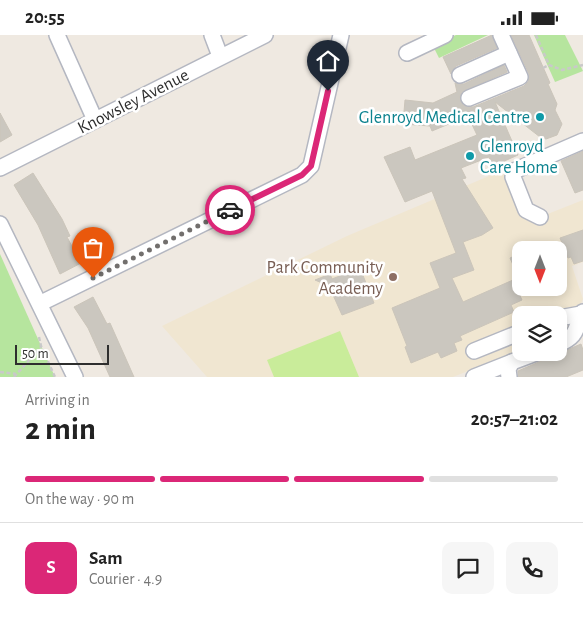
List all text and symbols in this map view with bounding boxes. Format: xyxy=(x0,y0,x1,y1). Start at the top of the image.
text: 20:55 xyxy=(25,8,65,27)
pin xyxy=(307,40,349,91)
icon: home xyxy=(314,47,342,75)
street label: Knowsley Avenue xyxy=(75,66,192,138)
place label: Glenroyd Medical Centre xyxy=(359,109,530,127)
marker: Glenroyd Medical Centre xyxy=(534,111,546,123)
place label: Glenroyd Care Home xyxy=(480,138,558,177)
marker: Glenroyd Care Home xyxy=(464,150,476,162)
courier xyxy=(205,185,255,235)
icon: car xyxy=(216,196,244,224)
pin xyxy=(72,227,114,278)
icon: bag xyxy=(79,234,107,262)
north arrow xyxy=(512,241,568,296)
map controls xyxy=(512,241,567,361)
place label: Park Community Academy xyxy=(267,259,383,298)
marker: Park Community Academy xyxy=(387,271,399,283)
button: layers xyxy=(512,306,567,361)
scale bar xyxy=(15,342,109,365)
text: 50 m xyxy=(22,347,49,361)
text: Arriving in xyxy=(25,392,90,408)
text: 20:57–21:02 xyxy=(471,410,558,429)
text: 2 min xyxy=(25,413,96,445)
text: On the way · 90 m xyxy=(25,491,134,507)
button: chat xyxy=(442,542,494,594)
button: phone xyxy=(506,542,558,594)
text: Sam xyxy=(89,549,123,568)
text: S xyxy=(46,558,56,577)
text: Courier · 4.9 xyxy=(89,571,162,587)

